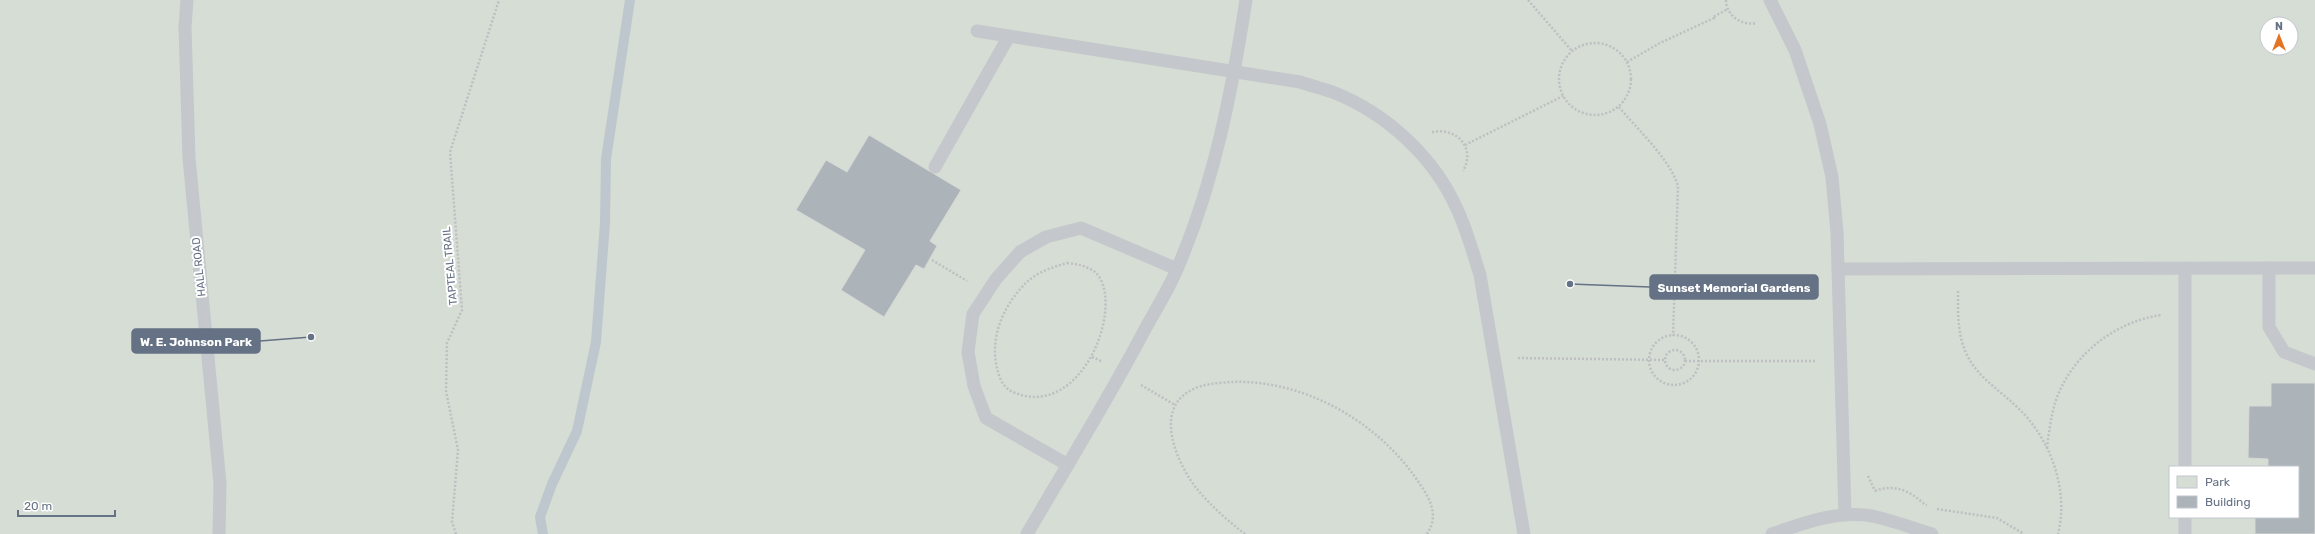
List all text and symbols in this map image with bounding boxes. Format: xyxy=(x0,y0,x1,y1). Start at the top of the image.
north arrow xyxy=(2259,16,2299,56)
text: N xyxy=(2275,20,2283,33)
street label: TAPTEAL TRAIL xyxy=(440,226,460,306)
street label: HALL ROAD xyxy=(189,237,209,297)
callout: Sunset Memorial Gardens xyxy=(1650,275,1818,299)
text: Sunset Memorial Gardens xyxy=(1658,281,1811,295)
callout: W. E. Johnson Park xyxy=(132,329,260,353)
text: W. E. Johnson Park xyxy=(140,335,252,349)
legend xyxy=(2169,466,2299,518)
text: Park xyxy=(2205,475,2231,489)
scale bar xyxy=(18,492,115,518)
text: Building xyxy=(2205,495,2251,509)
text: 20 m xyxy=(24,499,52,513)

